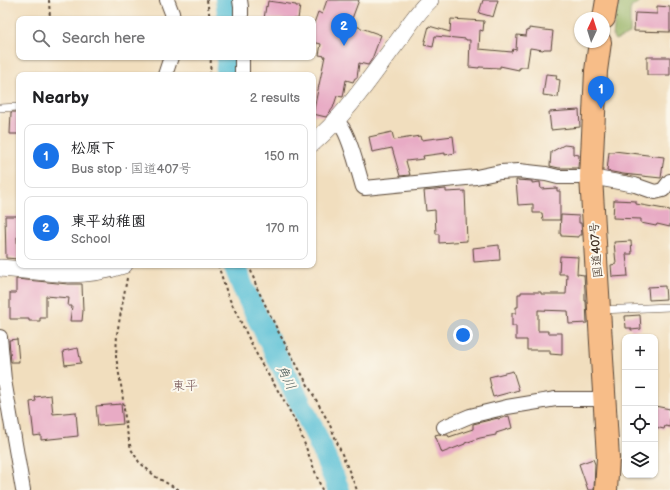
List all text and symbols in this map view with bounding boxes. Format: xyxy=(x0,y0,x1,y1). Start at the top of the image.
north arrow xyxy=(574,12,610,48)
pin: 2 xyxy=(331,13,357,46)
search box xyxy=(16,16,316,60)
icon: search xyxy=(30,27,52,49)
text: Search here xyxy=(62,29,145,48)
pin: 1 xyxy=(588,76,614,109)
text: Nearby xyxy=(32,88,89,108)
text: 2 results xyxy=(250,90,300,106)
text: 松原下 xyxy=(71,139,116,158)
text: 1 xyxy=(43,148,49,164)
text: 150 m xyxy=(265,148,299,164)
text: Bus stop · 国道407号 xyxy=(71,161,191,177)
text: 東平幼稚園 xyxy=(71,212,146,231)
text: 2 xyxy=(42,220,50,236)
text: 170 m xyxy=(266,220,299,236)
street label: 国道407号 xyxy=(587,221,606,279)
text: School xyxy=(71,231,111,247)
your location xyxy=(453,325,473,345)
map controls xyxy=(622,334,658,478)
button: + xyxy=(622,334,658,370)
water label: 角川 xyxy=(273,362,299,393)
button: − xyxy=(622,370,658,406)
district label: 東平 xyxy=(172,378,198,394)
button: locate xyxy=(622,406,658,442)
button: layers xyxy=(622,442,658,478)

